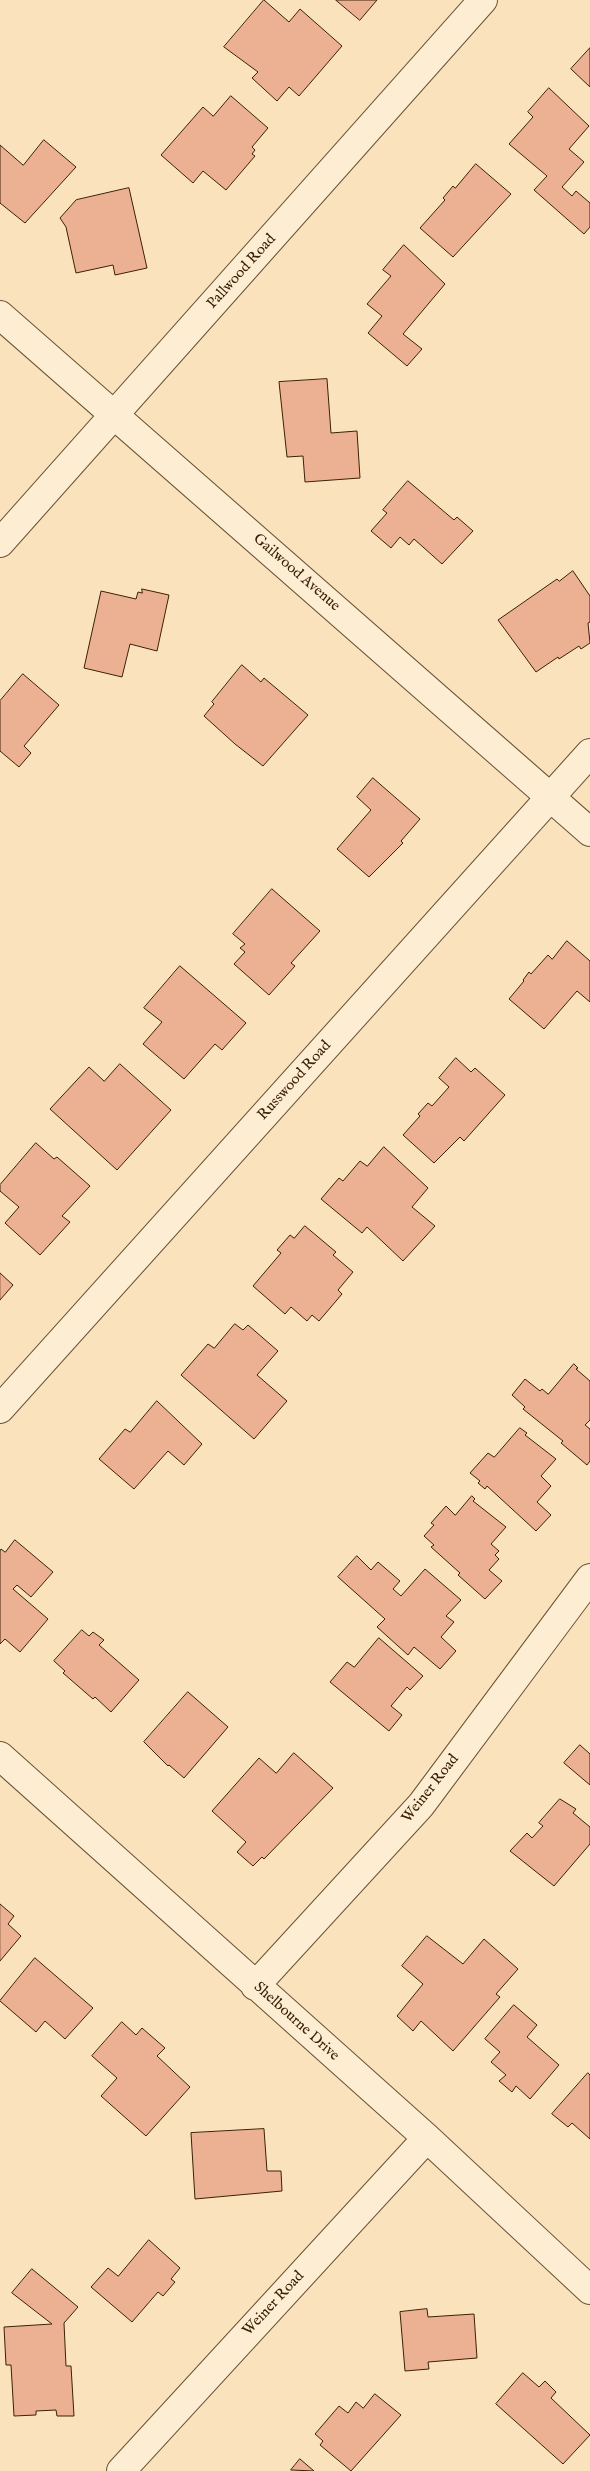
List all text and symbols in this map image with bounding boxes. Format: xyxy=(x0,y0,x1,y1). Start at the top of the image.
street label: Pallwood Road xyxy=(204,231,280,313)
street label: Gailwood Avenue xyxy=(249,530,343,616)
street label: Russwood Road xyxy=(255,1038,335,1124)
street label: Weiner Road xyxy=(399,1751,463,1827)
street label: Shelbourne Drive xyxy=(249,1979,343,2065)
street label: Weiner Road xyxy=(239,2268,309,2340)

